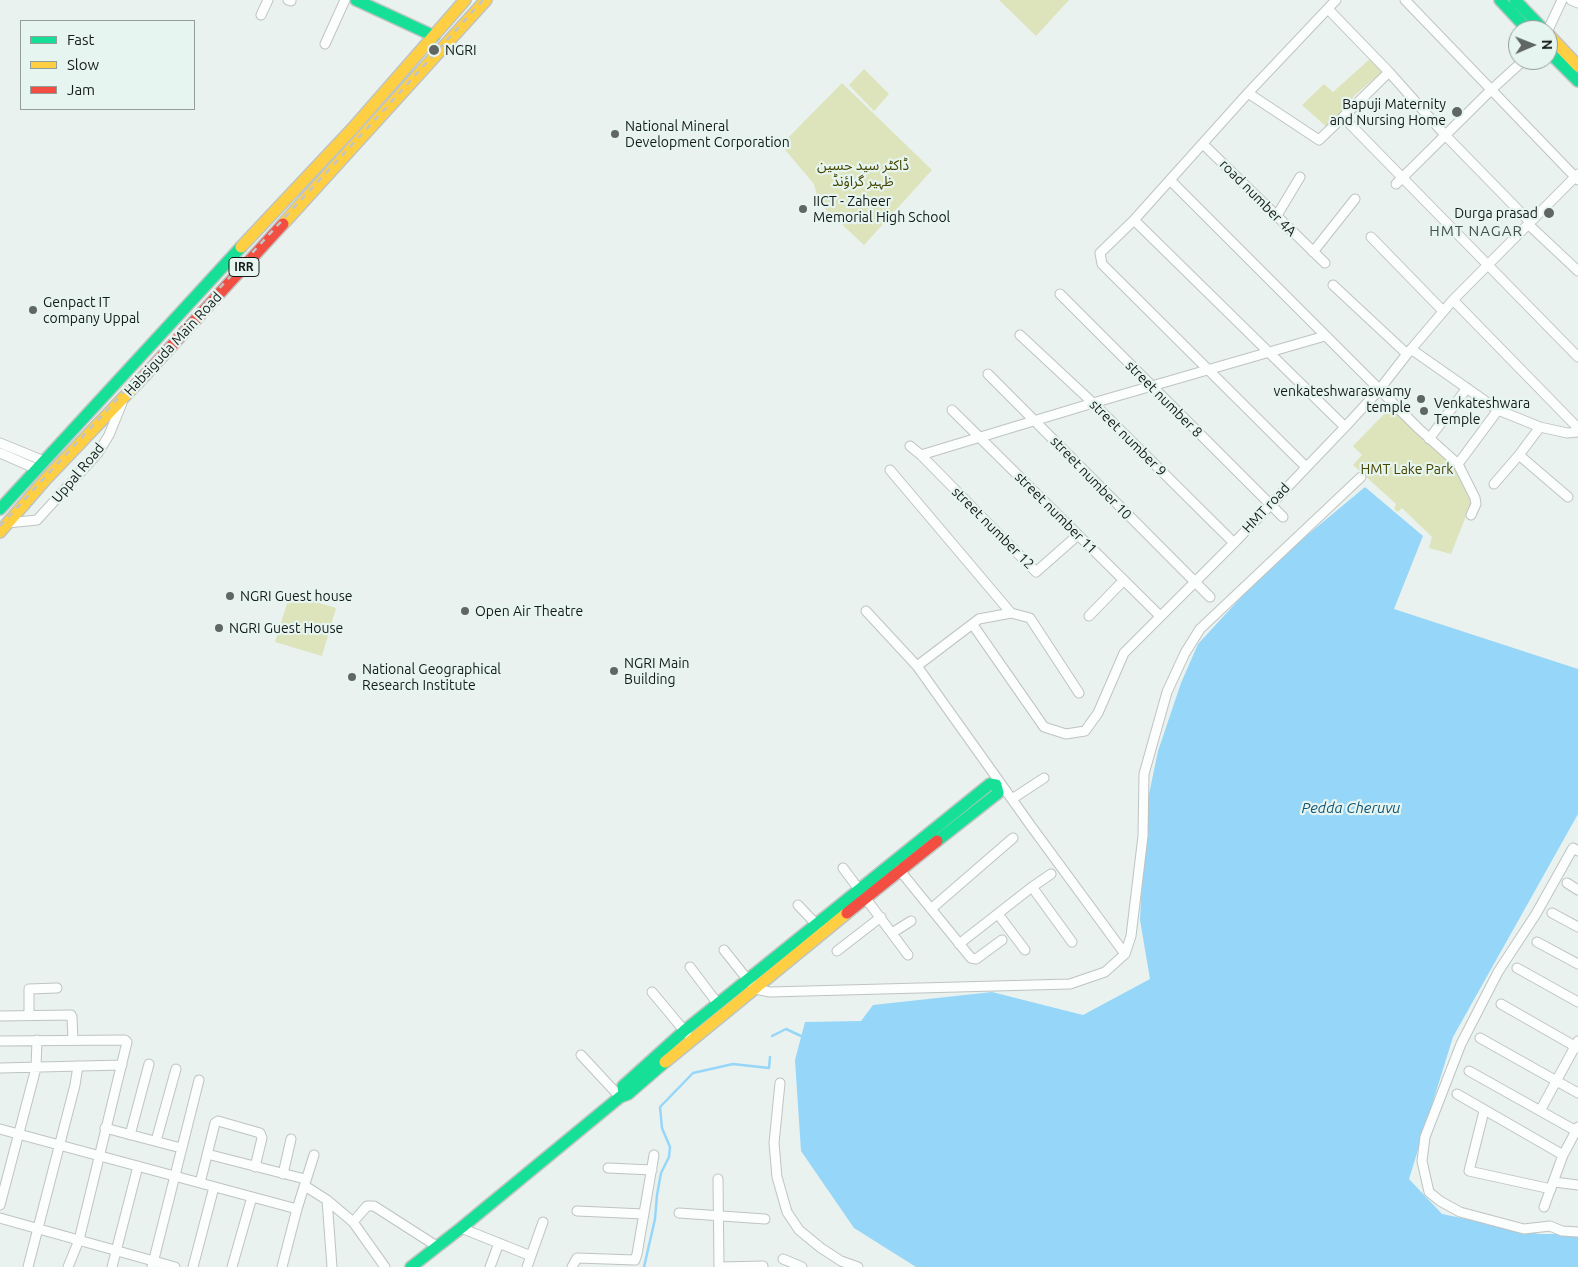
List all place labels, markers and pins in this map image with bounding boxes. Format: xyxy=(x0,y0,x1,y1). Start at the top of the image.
place label: NGRI xyxy=(445,42,477,58)
marker: NGRI xyxy=(427,43,441,57)
place label: Bapuji Maternity and Nursing Home xyxy=(1330,96,1446,128)
marker: Bapuji Maternity and Nursing Home xyxy=(1450,105,1464,119)
place label: National Mineral Development Corporation xyxy=(625,118,790,150)
marker: National Mineral Development Corporation xyxy=(609,128,621,140)
place label: IICT - Zaheer Memorial High School xyxy=(813,193,950,226)
marker: IICT - Zaheer Memorial High School xyxy=(797,203,809,215)
place label: Durga prasad xyxy=(1454,205,1538,221)
marker: Durga prasad xyxy=(1542,206,1556,220)
place label: Genpact IT company Uppal xyxy=(43,294,140,326)
marker: Genpact IT company Uppal xyxy=(27,304,39,316)
place label: venkateshwaraswamy temple xyxy=(1273,383,1411,416)
marker: venkateshwaraswamy temple xyxy=(1415,393,1427,405)
place label: Venkateshwara Temple xyxy=(1434,395,1530,428)
marker: Venkateshwara Temple xyxy=(1418,405,1430,417)
place label: NGRI Guest house xyxy=(240,588,353,604)
marker: NGRI Guest house xyxy=(224,590,236,602)
place label: Open Air Theatre xyxy=(475,603,583,619)
marker: Open Air Theatre xyxy=(459,605,471,617)
place label: NGRI Guest House xyxy=(229,620,343,636)
marker: NGRI Guest House xyxy=(213,622,225,634)
place label: NGRI Main Building xyxy=(624,655,690,688)
place label: National Geographical Research Institute xyxy=(362,661,501,694)
marker: NGRI Main Building xyxy=(608,665,620,677)
marker: National Geographical Research Institute xyxy=(346,671,358,683)

